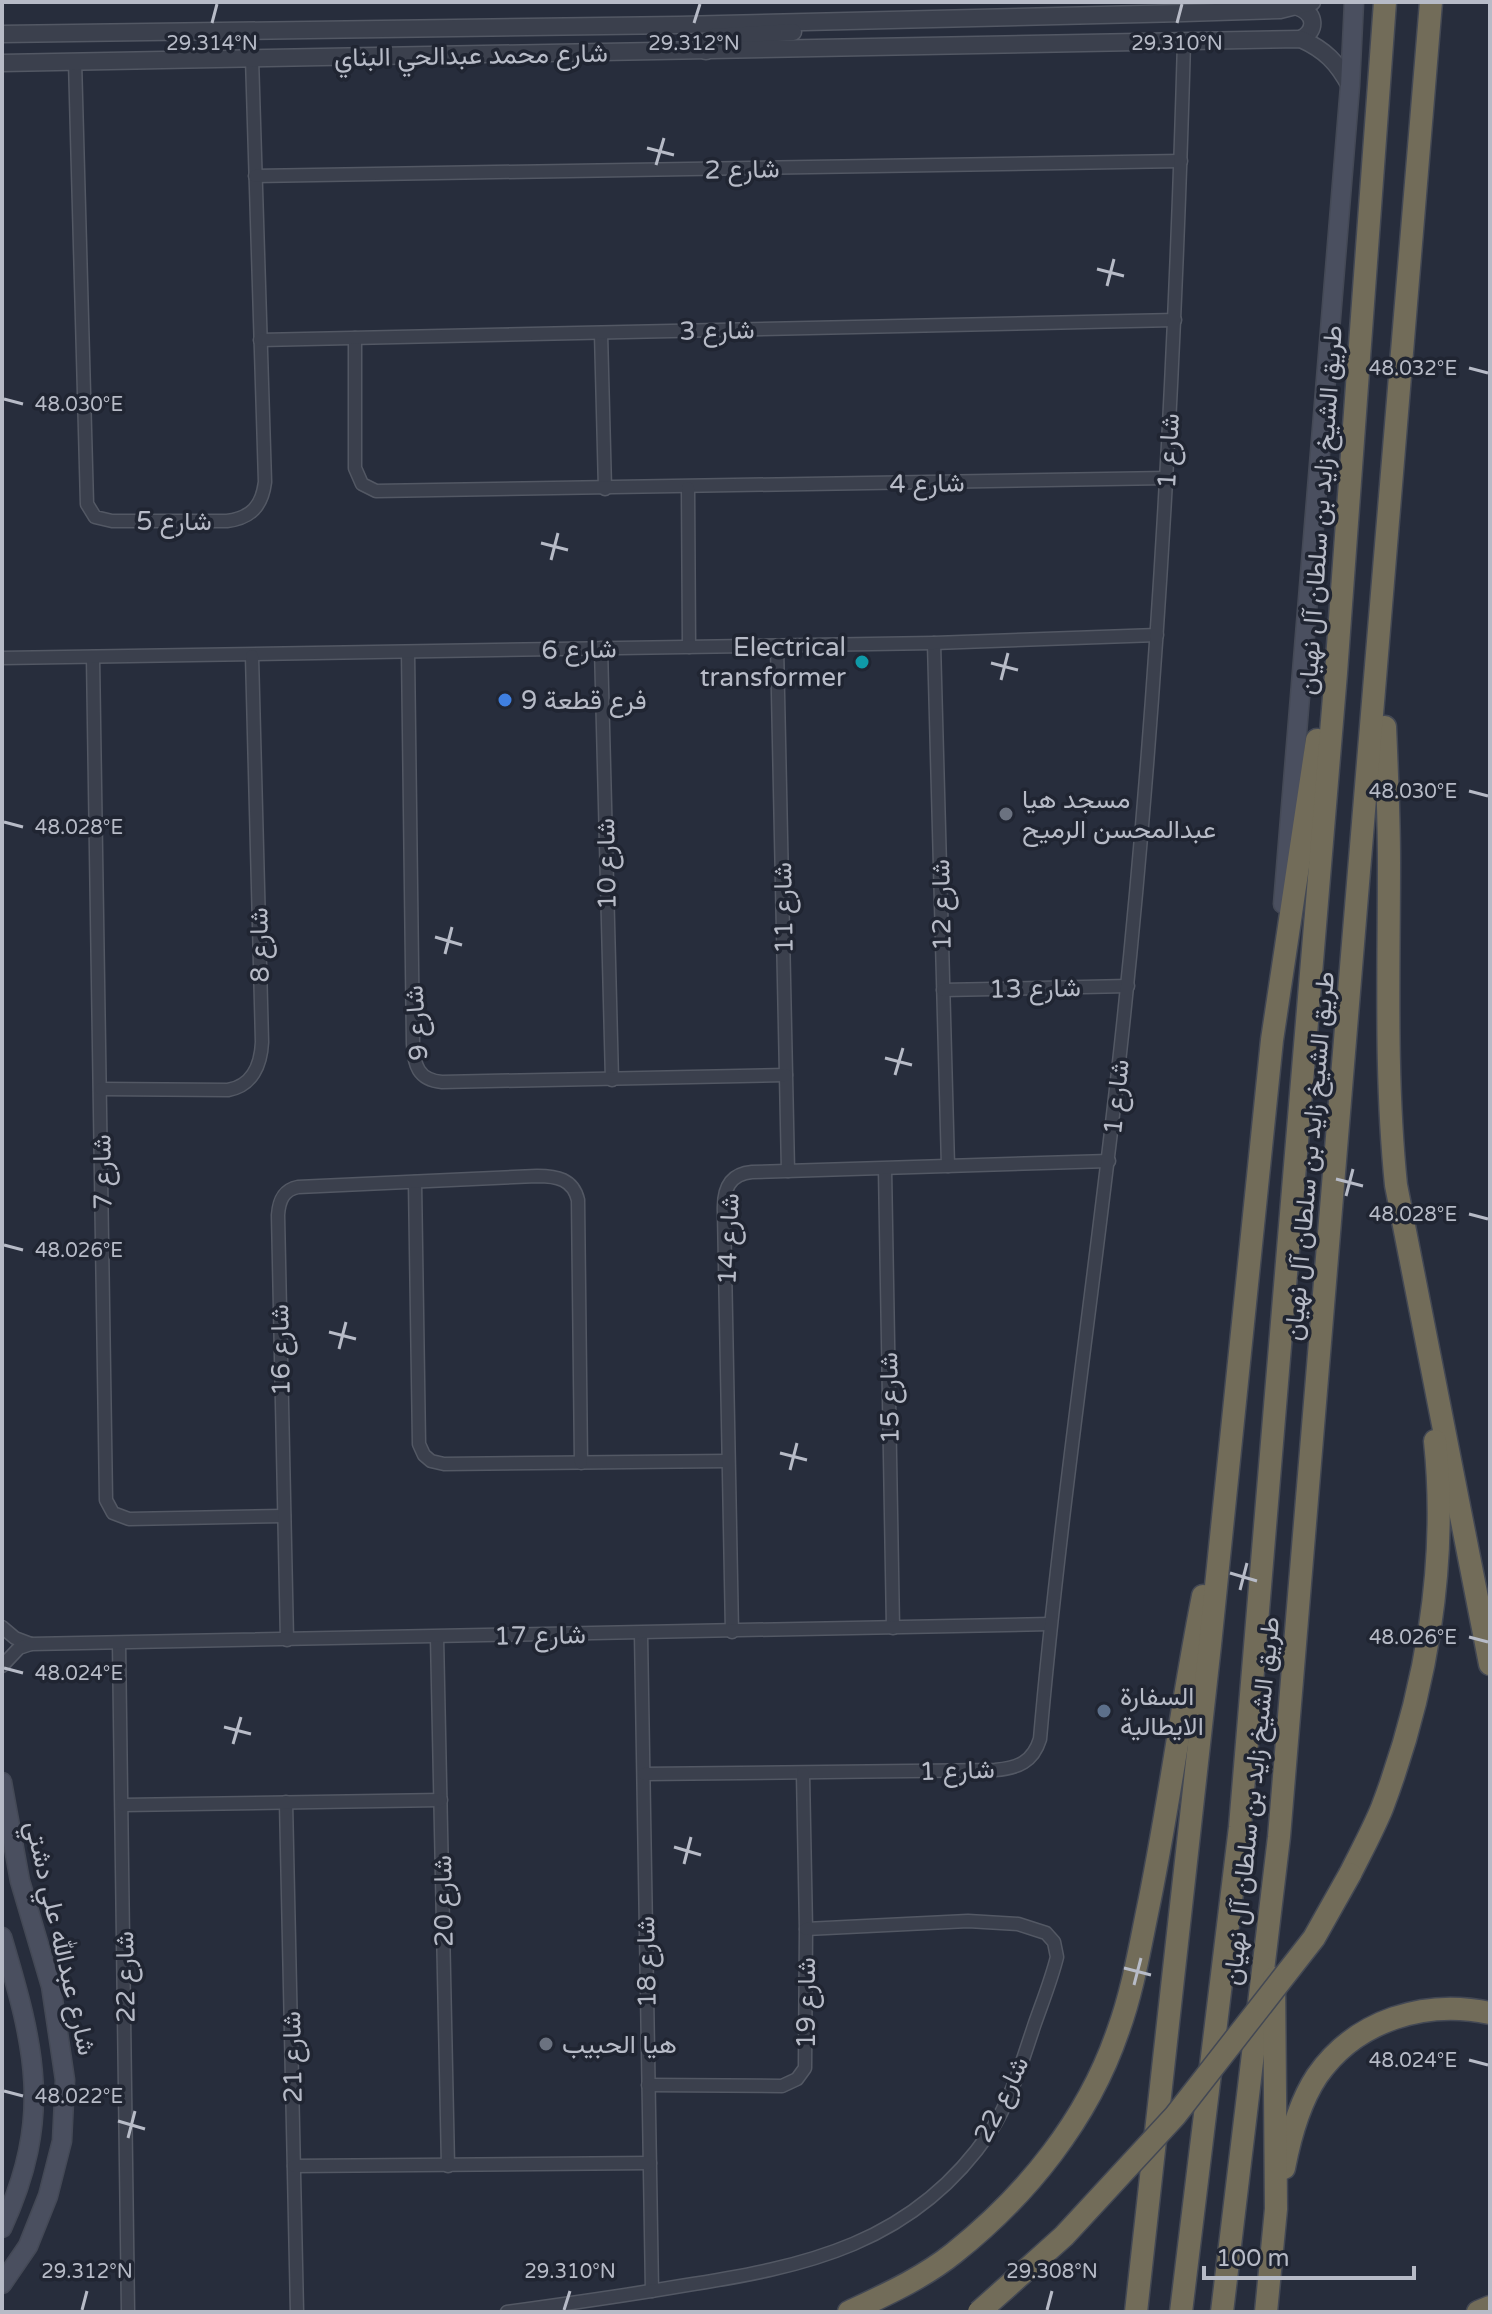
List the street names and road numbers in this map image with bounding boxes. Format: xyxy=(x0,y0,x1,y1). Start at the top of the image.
street label: شارع محمد عبدالحي البناي xyxy=(334,38,608,78)
street label: شارع 2 xyxy=(704,153,780,188)
street label: شارع 3 xyxy=(679,314,755,349)
street label: طريق الشيخ زايد بن سلطان آل نهيان xyxy=(1292,324,1351,696)
street label: شارع 1 xyxy=(1151,413,1188,490)
street label: شارع 4 xyxy=(889,467,965,502)
street label: شارع 5 xyxy=(136,506,212,539)
street label: شارع 6 xyxy=(541,633,617,668)
street label: شارع 10 xyxy=(590,818,625,910)
street label: شارع 12 xyxy=(925,859,960,951)
street label: شارع 11 xyxy=(767,862,802,954)
street label: شارع 8 xyxy=(243,907,278,983)
street label: طريق الشيخ زايد بن سلطان آل نهيان xyxy=(1278,970,1343,1342)
street label: شارع 13 xyxy=(989,972,1081,1007)
street label: شارع 9 xyxy=(398,984,437,1062)
street label: شارع 1 xyxy=(1097,1058,1138,1136)
street label: شارع 7 xyxy=(86,1134,121,1210)
street label: شارع 14 xyxy=(711,1193,748,1285)
street label: شارع 16 xyxy=(264,1304,299,1396)
street label: شارع 15 xyxy=(873,1352,908,1444)
street label: طريق الشيخ زايد بن سلطان آل نهيان xyxy=(1217,1615,1288,1987)
street label: شارع 17 xyxy=(494,1619,586,1654)
street label: شارع 1 xyxy=(919,1754,995,1789)
street label: شارع عبدالله علي دشتي xyxy=(14,1818,103,2059)
street label: شارع 20 xyxy=(427,1855,462,1947)
street label: شارع 18 xyxy=(630,1916,665,2008)
street label: شارع 22 xyxy=(109,1931,144,2023)
street label: شارع 19 xyxy=(791,1957,824,2049)
street label: شارع 21 xyxy=(276,2011,311,2103)
street label: شارع 22 xyxy=(967,2051,1037,2148)

